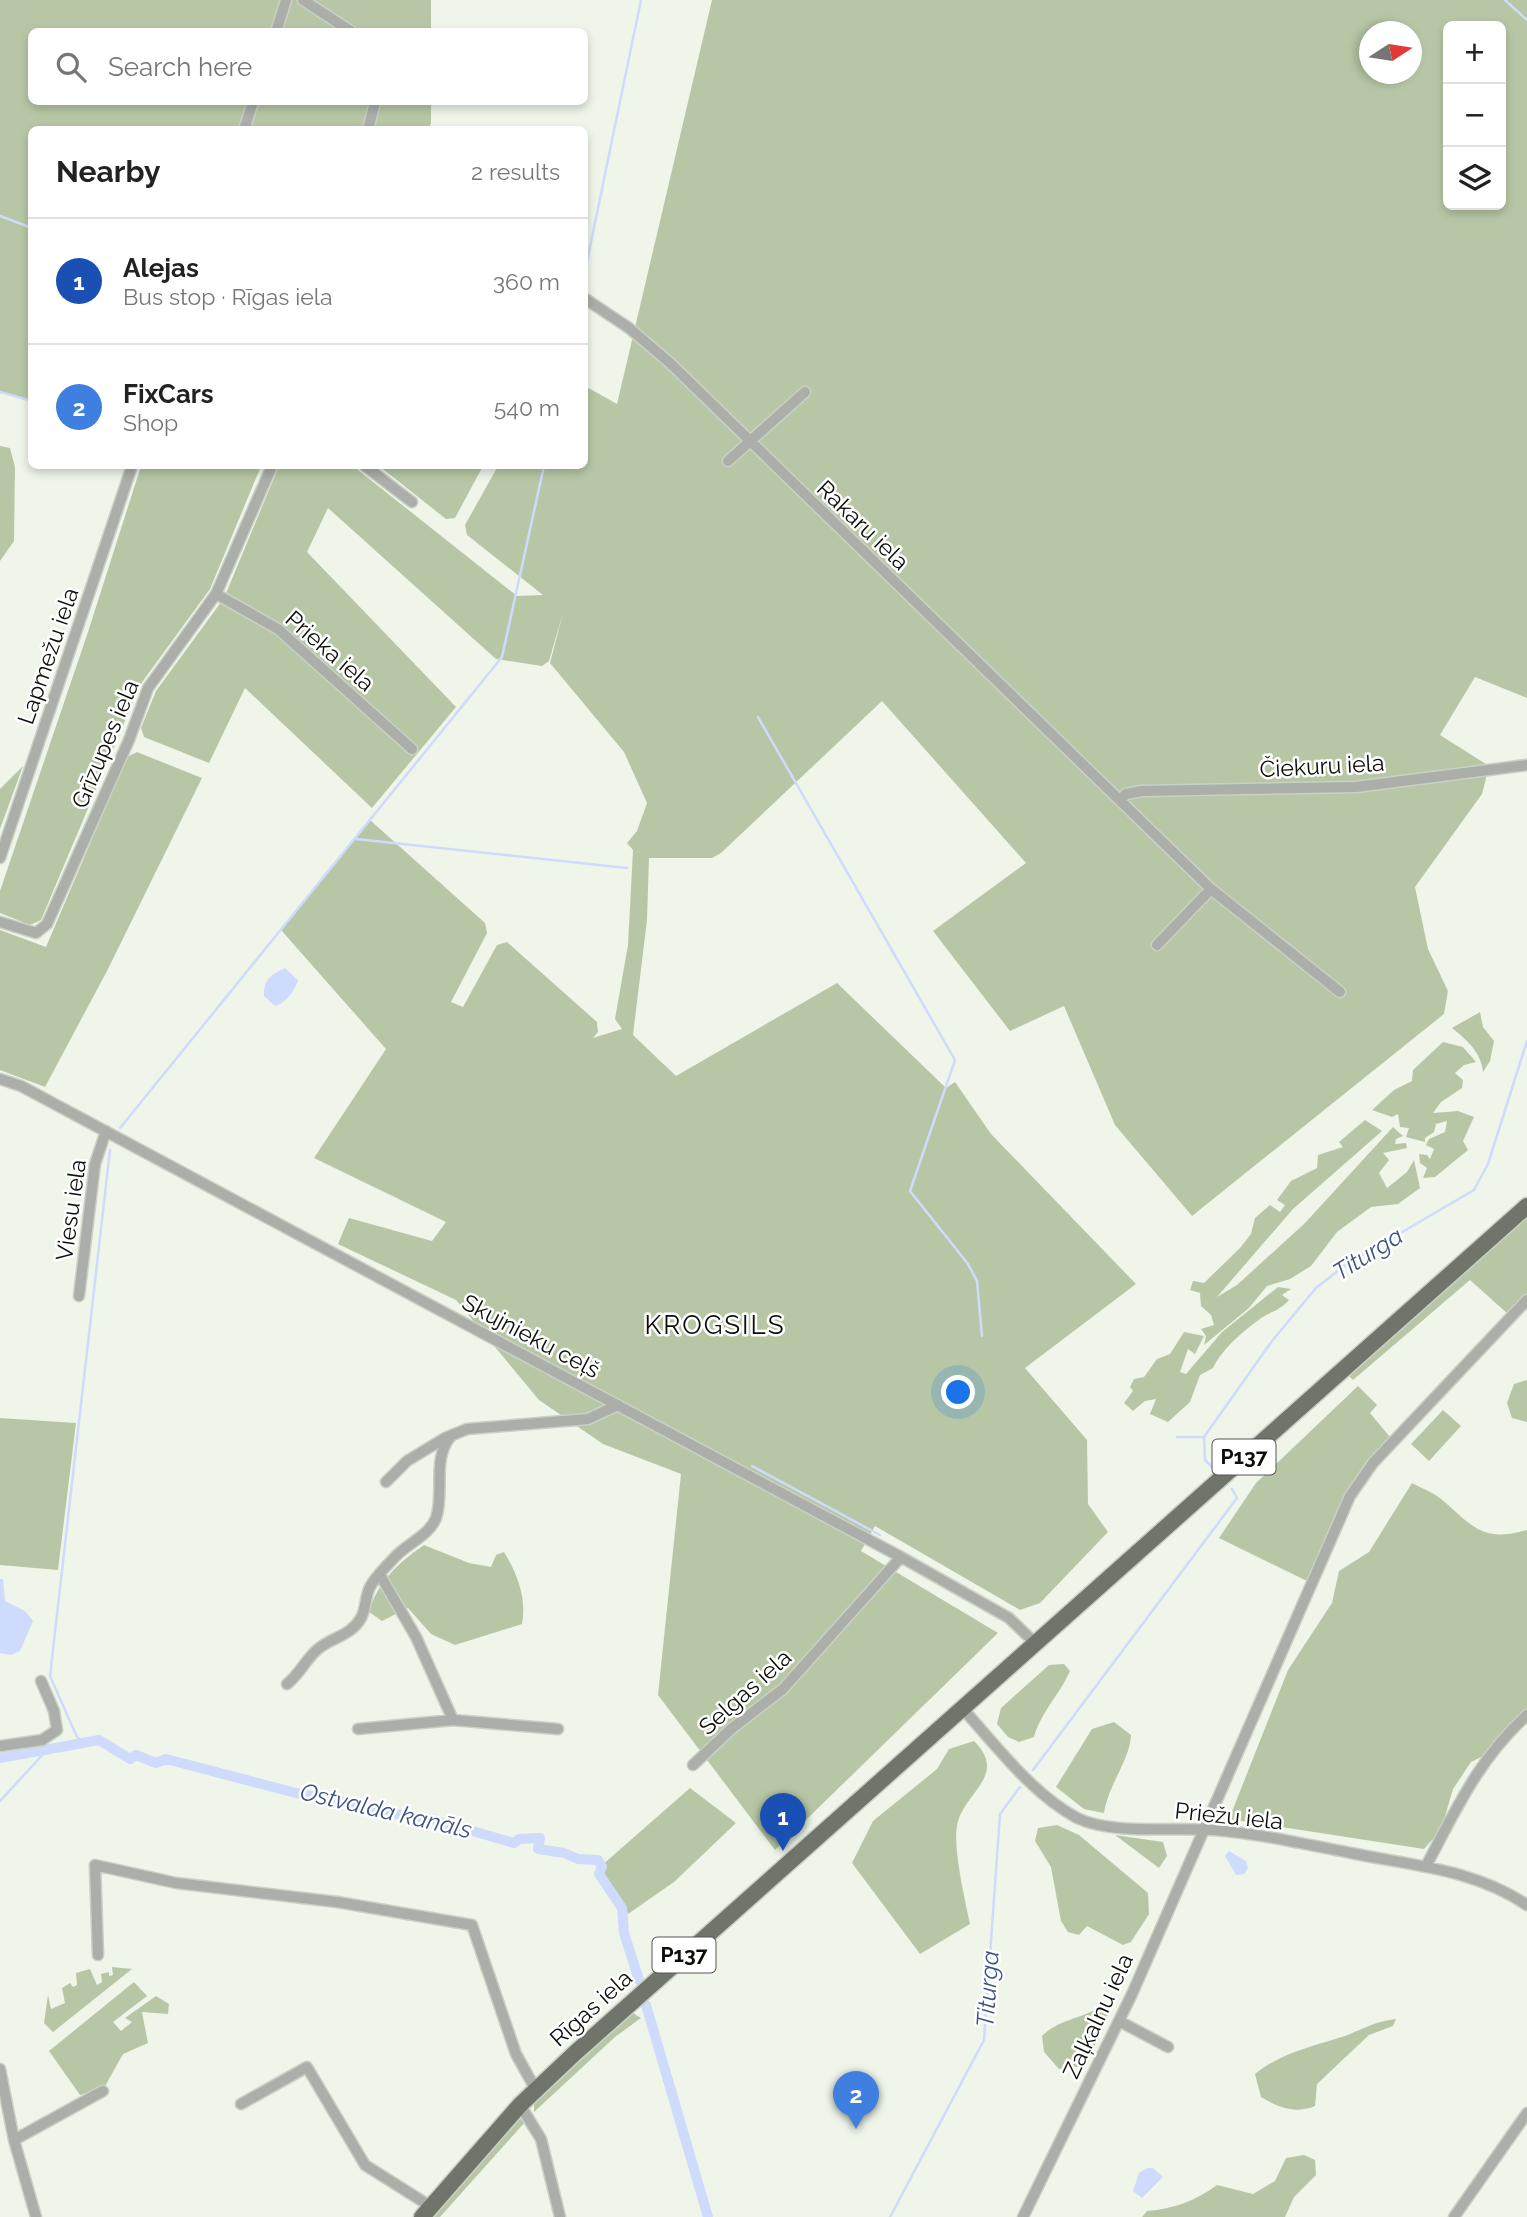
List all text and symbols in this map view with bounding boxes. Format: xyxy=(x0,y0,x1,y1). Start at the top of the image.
north arrow xyxy=(1359,21,1422,84)
map controls xyxy=(1443,21,1506,210)
button: + xyxy=(1443,21,1506,84)
search box xyxy=(28,28,588,105)
icon: search xyxy=(52,48,90,86)
text: Search here xyxy=(108,52,252,82)
button: − xyxy=(1443,84,1506,147)
button: layers xyxy=(1443,147,1506,210)
text: Nearby xyxy=(56,154,160,189)
text: 2 results xyxy=(471,158,560,185)
text: Alejas xyxy=(123,253,199,283)
text: 1 xyxy=(73,268,85,295)
text: 360 m xyxy=(493,268,560,295)
text: Bus stop · Rīgas iela xyxy=(123,283,332,310)
text: FixCars xyxy=(123,379,214,409)
text: 2 xyxy=(73,394,85,421)
text: 540 m xyxy=(494,394,560,421)
text: Shop xyxy=(123,409,178,436)
street label: Rakaru iela xyxy=(812,474,915,575)
street label: Lapmežu iela xyxy=(12,584,84,728)
street label: Prieka iela xyxy=(280,605,380,696)
street label: Grīzupes iela xyxy=(65,676,144,812)
street label: Čiekuru iela xyxy=(1259,749,1385,782)
street label: Viesu iela xyxy=(50,1158,91,1262)
water label: Titurga xyxy=(1327,1221,1408,1286)
street label: Skujnieku ceļš xyxy=(458,1288,605,1383)
district label: KROGSILS xyxy=(644,1310,786,1340)
your location xyxy=(941,1375,975,1409)
road number: P137 xyxy=(1212,1440,1276,1474)
street label: Selgas iela xyxy=(693,1643,796,1740)
water label: Ostvalda kanāls xyxy=(297,1777,475,1844)
pin: 1 xyxy=(760,1793,806,1851)
street label: Priežu iela xyxy=(1173,1796,1285,1835)
road number: P137 xyxy=(652,1938,716,1972)
street label: Zaļkalnu iela xyxy=(1057,1949,1138,2082)
water label: Titurga xyxy=(970,1950,1005,2028)
street label: Rīgas iela xyxy=(544,1964,637,2051)
pin: 2 xyxy=(833,2071,879,2129)

